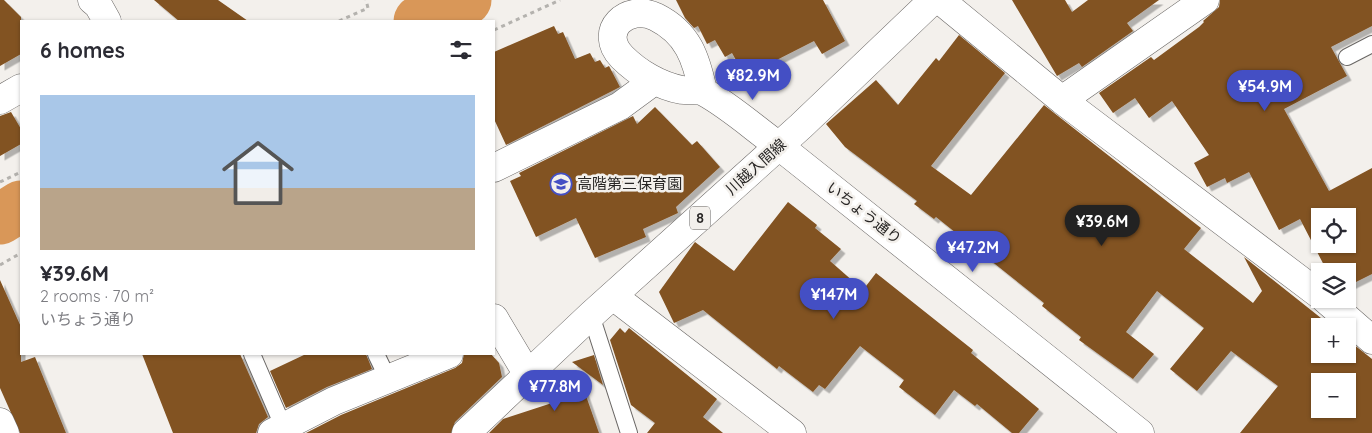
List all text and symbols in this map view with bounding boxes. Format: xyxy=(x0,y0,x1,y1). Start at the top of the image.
icon: filters xyxy=(447,36,475,64)
text: 6 homes xyxy=(40,37,125,63)
pin: ¥82.9M xyxy=(712,58,794,101)
text: ¥82.9M xyxy=(726,65,780,85)
pin: ¥54.9M xyxy=(1224,70,1306,112)
text: ¥54.9M xyxy=(1238,76,1292,96)
icon: home xyxy=(213,128,303,218)
street label: 川越入間線 xyxy=(721,134,790,199)
school or university icon: 高階第三保育園 xyxy=(549,172,573,196)
place label: 高階第三保育園 xyxy=(577,174,682,193)
street label: いちょう通り xyxy=(823,177,906,248)
pin: ¥39.6M xyxy=(1061,204,1143,247)
road number: 8 xyxy=(690,207,710,230)
map controls xyxy=(1311,208,1356,418)
button: locate xyxy=(1311,208,1356,253)
text: ¥39.6M xyxy=(1076,211,1128,231)
pin: ¥47.2M xyxy=(932,230,1014,273)
text: ¥47.2M xyxy=(947,237,999,257)
text: ¥39.6M xyxy=(40,260,109,286)
button: layers xyxy=(1311,263,1356,308)
pin: ¥147M xyxy=(799,278,869,320)
text: ¥147M xyxy=(811,284,857,304)
text: 2 rooms · 70 m² xyxy=(40,286,154,306)
text: いちょう通り xyxy=(40,309,136,329)
button: + xyxy=(1311,318,1356,363)
pin: ¥77.8M xyxy=(514,370,596,412)
button: − xyxy=(1311,373,1356,418)
text: ¥77.8M xyxy=(529,376,581,396)

